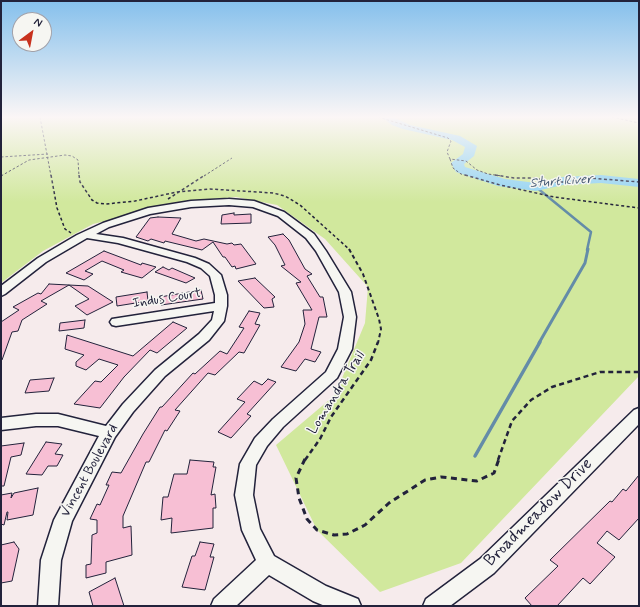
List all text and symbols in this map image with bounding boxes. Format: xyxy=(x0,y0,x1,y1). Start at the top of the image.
north arrow xyxy=(12,12,52,52)
text: N xyxy=(31,15,45,31)
water label: Sturt River xyxy=(529,172,593,192)
street label: Indus Court xyxy=(131,285,203,313)
street label: Lomandra Trail xyxy=(305,348,369,438)
street label: Vincent Boulevard xyxy=(58,422,122,520)
street label: Broadmeadow Drive xyxy=(481,455,597,571)

